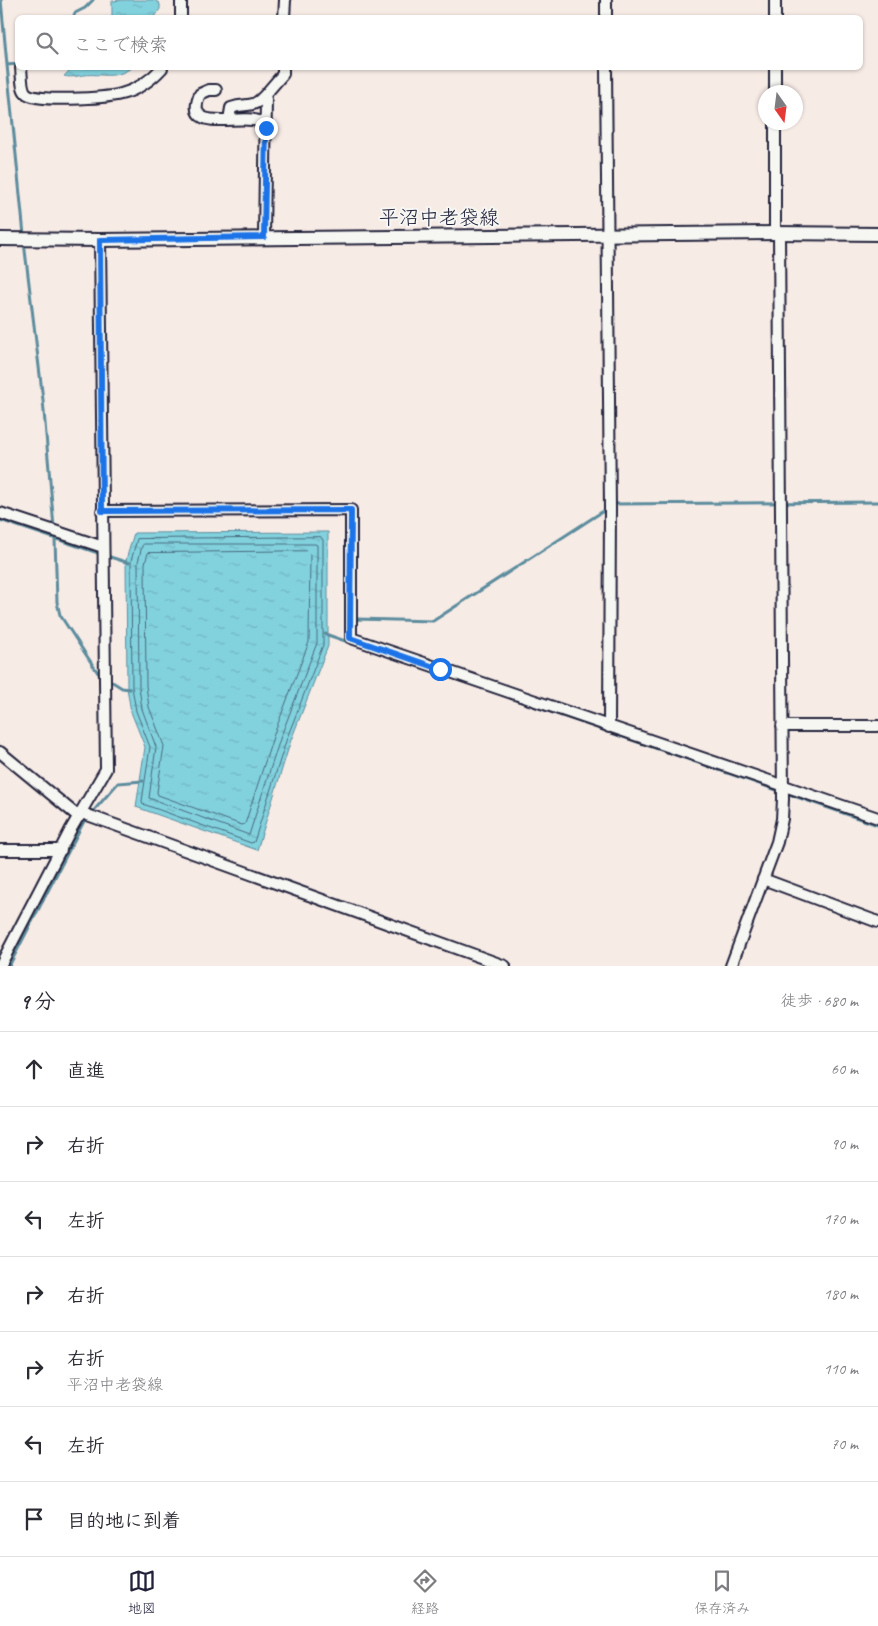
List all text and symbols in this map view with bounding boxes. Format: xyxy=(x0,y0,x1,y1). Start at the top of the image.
search box xyxy=(15,15,863,70)
icon: search xyxy=(33,29,61,57)
text: ここで検索 xyxy=(73,33,168,57)
north arrow xyxy=(758,85,803,130)
route end xyxy=(255,117,278,140)
street label: 平沼中老袋線 xyxy=(379,205,499,230)
route start xyxy=(429,658,452,681)
text: 9 分 xyxy=(20,988,55,1014)
text: 徒歩 · 680 m xyxy=(781,991,858,1011)
icon: ahead xyxy=(20,1055,48,1083)
text: 直進 xyxy=(67,1059,105,1083)
text: 60 m xyxy=(831,1059,858,1079)
icon: right xyxy=(20,1130,48,1158)
text: 右折 xyxy=(67,1134,105,1158)
text: 90 m xyxy=(831,1134,858,1154)
icon: left xyxy=(20,1205,48,1233)
text: 左折 xyxy=(67,1209,105,1233)
text: 170 m xyxy=(824,1209,858,1229)
icon: right xyxy=(20,1280,48,1308)
text: 右折 xyxy=(67,1284,105,1308)
text: 180 m xyxy=(824,1284,858,1304)
text: 右折 xyxy=(67,1347,105,1371)
icon: right xyxy=(20,1355,48,1383)
text: 110 m xyxy=(824,1359,858,1379)
text: 平沼中老袋線 xyxy=(67,1375,163,1395)
icon: left xyxy=(20,1430,48,1458)
text: 左折 xyxy=(67,1434,105,1458)
text: 70 m xyxy=(831,1434,858,1454)
icon: arrive xyxy=(20,1505,48,1533)
text: 目的地に到着 xyxy=(67,1509,181,1533)
tab: 地図 xyxy=(128,1567,156,1617)
tab: 経路 xyxy=(411,1567,439,1617)
tab: 保存済み xyxy=(694,1567,750,1617)

